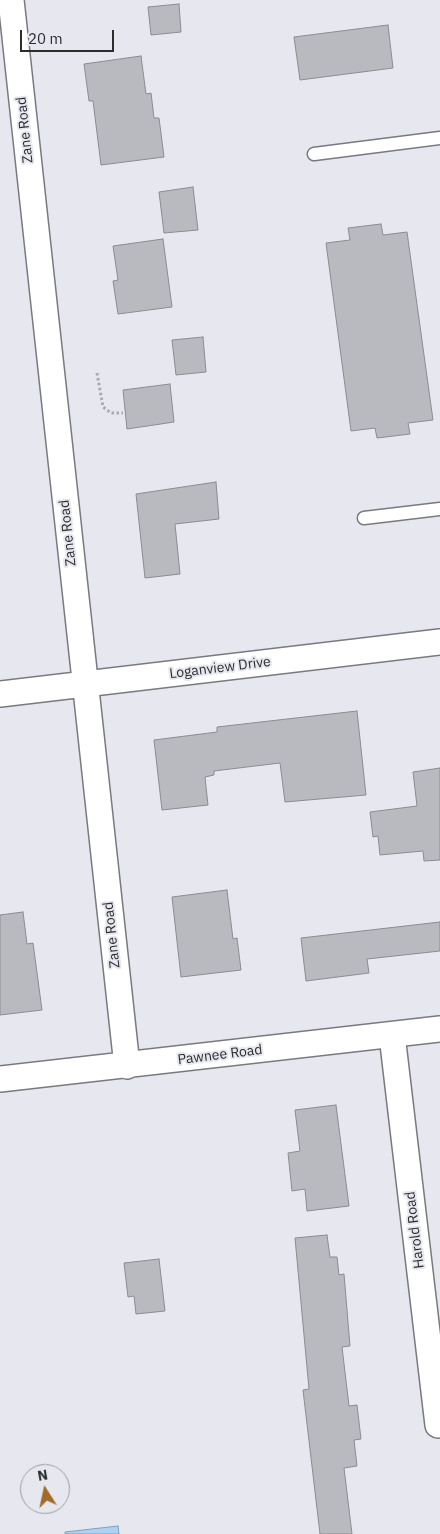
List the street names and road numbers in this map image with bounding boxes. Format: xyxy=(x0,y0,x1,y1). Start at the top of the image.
street label: Zane Road xyxy=(13,96,37,164)
street label: Zane Road xyxy=(56,499,80,567)
street label: Loganview Drive xyxy=(168,653,272,683)
street label: Zane Road xyxy=(100,901,124,969)
street label: Pawnee Road xyxy=(177,1041,263,1069)
street label: Harold Road xyxy=(402,1190,428,1270)

